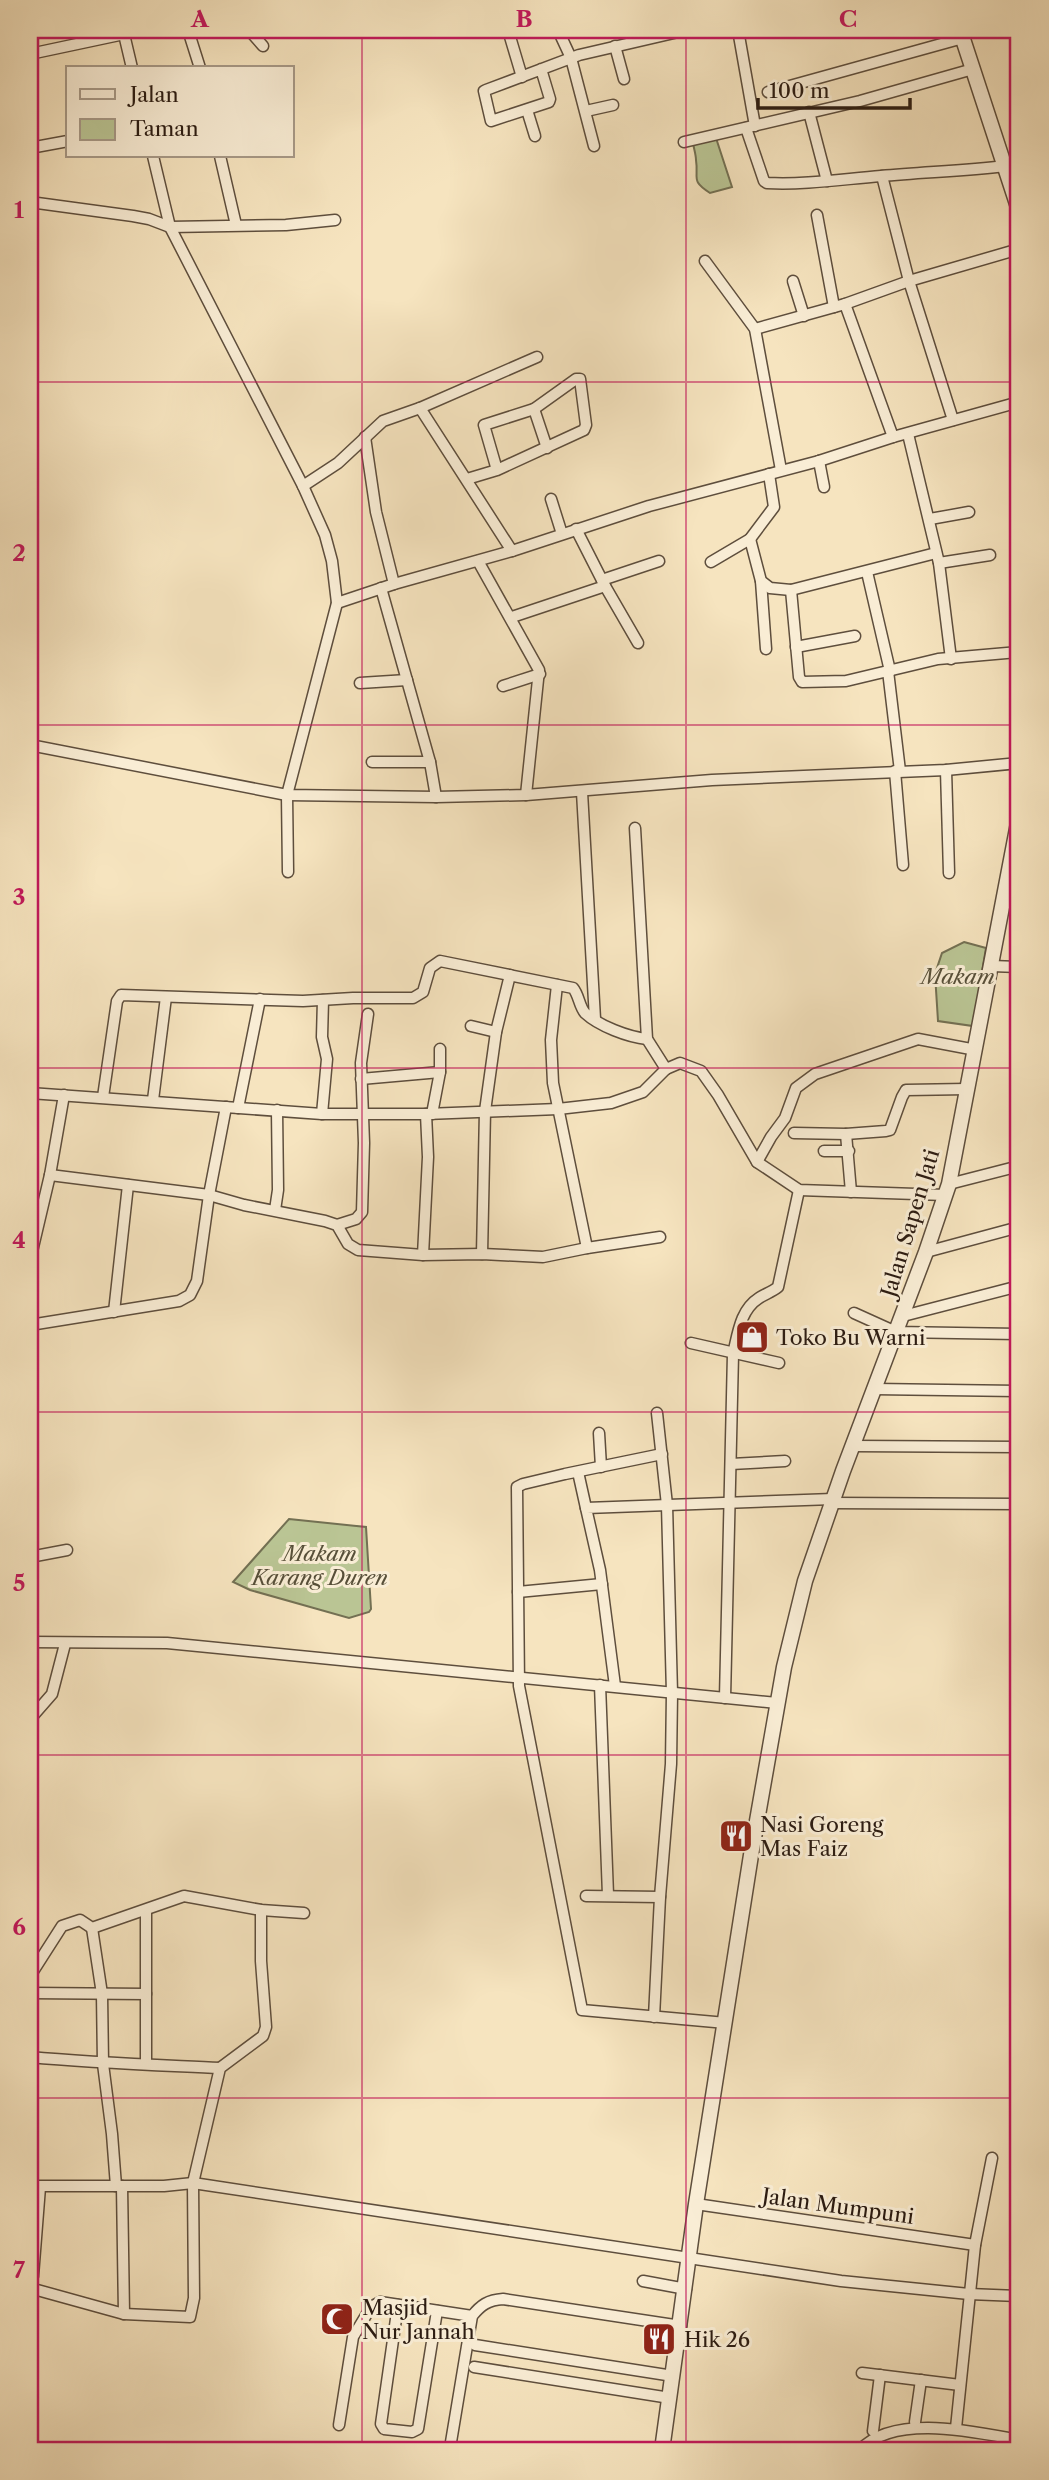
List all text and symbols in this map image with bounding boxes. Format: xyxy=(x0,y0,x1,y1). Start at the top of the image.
text: A xyxy=(190,5,210,33)
text: B xyxy=(515,5,533,33)
text: C xyxy=(839,5,857,33)
legend xyxy=(66,66,294,158)
scale bar xyxy=(758,66,911,110)
text: 100 m xyxy=(769,78,830,103)
text: Jalan xyxy=(127,82,179,107)
text: Taman xyxy=(130,116,199,141)
text: 1 xyxy=(14,196,25,224)
text: 2 xyxy=(12,539,26,567)
text: 3 xyxy=(13,883,26,911)
park label: Makam xyxy=(918,964,995,989)
street label: Jalan Sapen Jati xyxy=(875,1146,944,1303)
text: 4 xyxy=(12,1226,26,1254)
shop icon: Toko Bu Warni xyxy=(733,1318,771,1356)
place label: Toko Bu Warni xyxy=(776,1325,925,1350)
park label: Makam Karang Duren xyxy=(250,1541,388,1590)
text: 5 xyxy=(13,1569,25,1597)
place label: Nasi Goreng Mas Faiz xyxy=(760,1812,884,1861)
restaurant icon: Nasi Goreng Mas Faiz xyxy=(717,1817,755,1855)
text: 6 xyxy=(12,1913,26,1941)
street label: Jalan Mumpuni xyxy=(758,2183,916,2229)
text: 7 xyxy=(13,2256,25,2284)
place label: Masjid Nur Jannah xyxy=(362,2295,475,2344)
mosque icon: Masjid Nur Jannah xyxy=(318,2300,356,2338)
restaurant icon: Hik 26 xyxy=(640,2320,678,2358)
place label: Hik 26 xyxy=(684,2327,750,2352)

